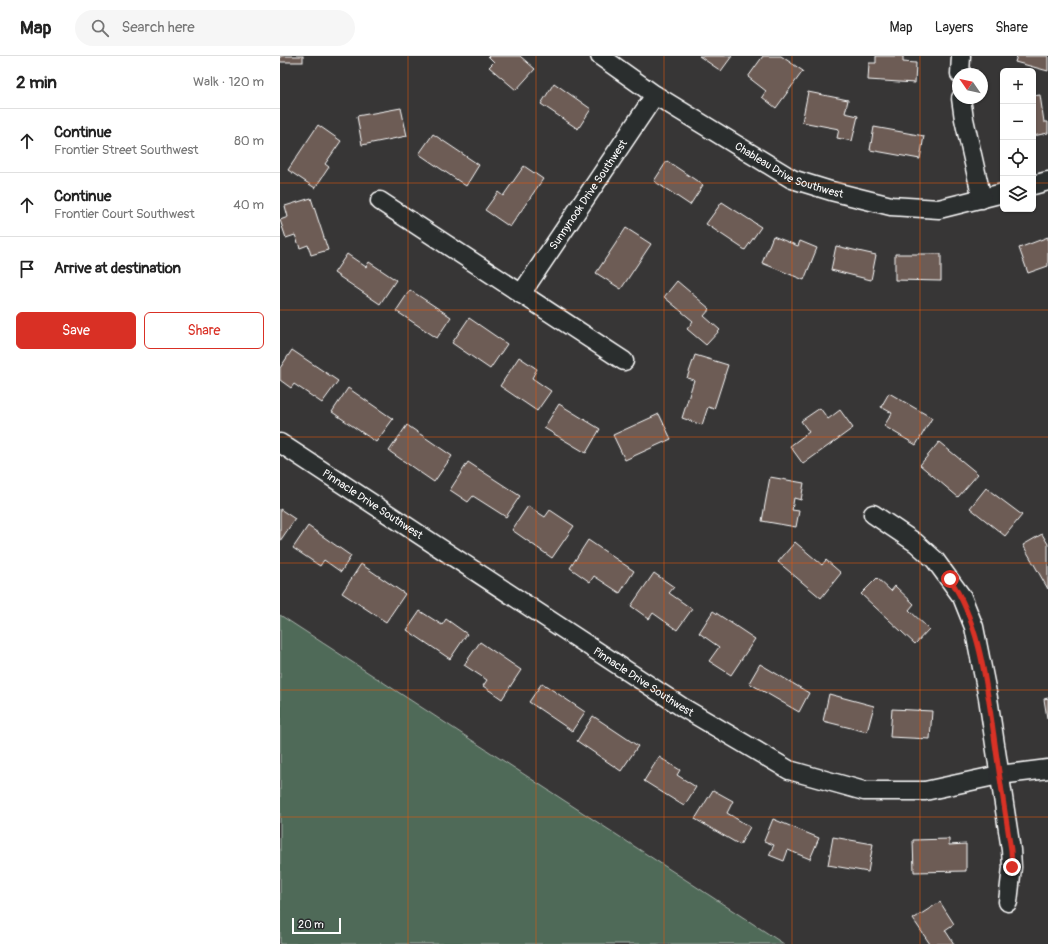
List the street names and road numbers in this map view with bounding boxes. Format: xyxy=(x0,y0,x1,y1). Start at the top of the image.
street label: Sunnynook Drive Southwest xyxy=(546,137,630,252)
street label: Chableau Drive Southwest xyxy=(733,139,845,200)
street label: Pinnacle Drive Southwest xyxy=(320,466,426,542)
street label: Pinnacle Drive Southwest xyxy=(591,644,697,719)

